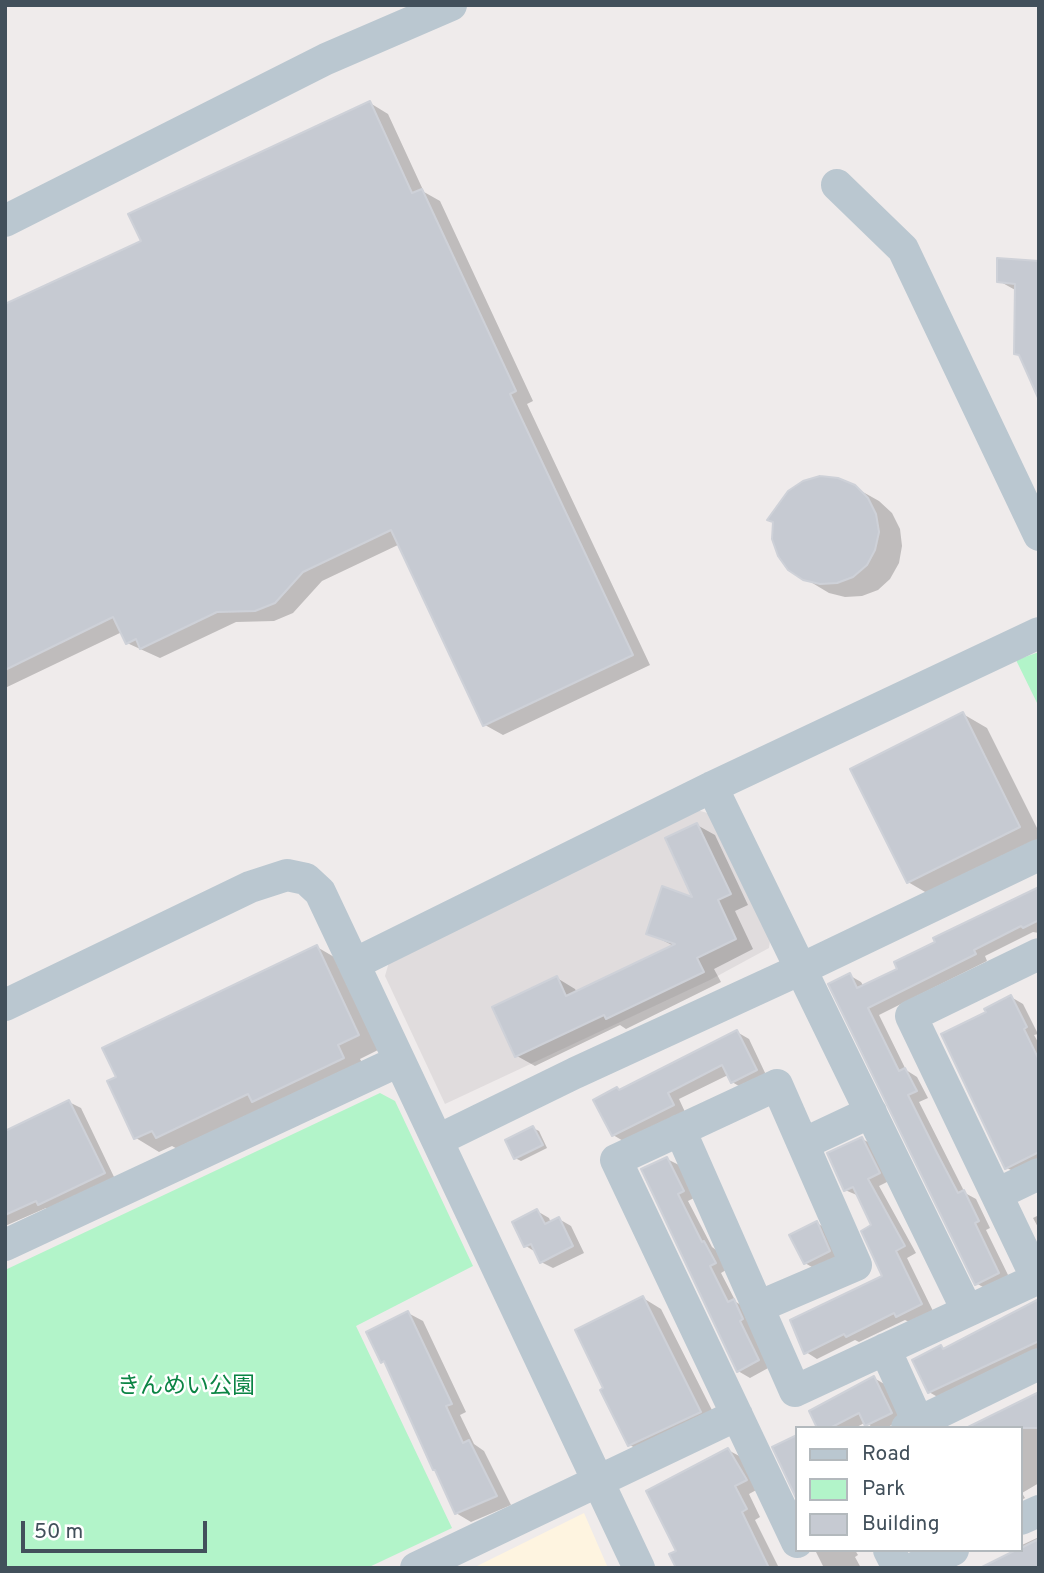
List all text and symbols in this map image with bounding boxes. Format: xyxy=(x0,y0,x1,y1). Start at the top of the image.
park label: きんめい公園 xyxy=(117,1374,255,1402)
legend xyxy=(796,1426,1023,1552)
text: Road xyxy=(862,1441,911,1468)
text: Park xyxy=(862,1476,905,1503)
scale bar xyxy=(24,1506,210,1550)
text: Building xyxy=(862,1511,940,1538)
text: 50 m xyxy=(34,1519,83,1546)

